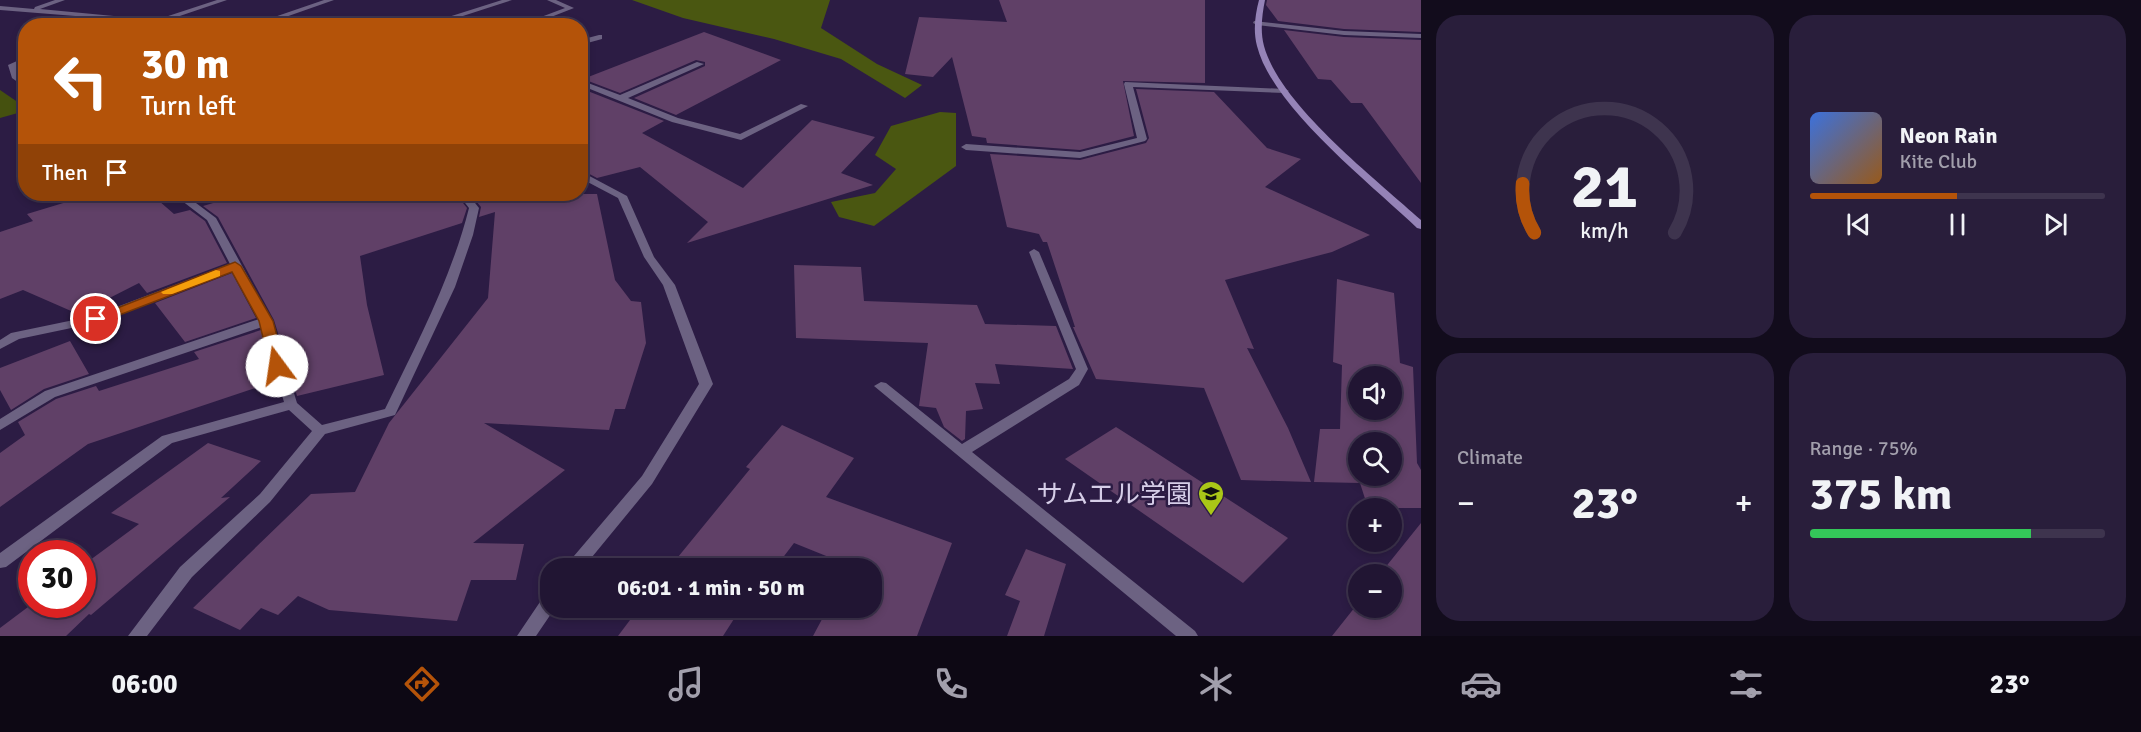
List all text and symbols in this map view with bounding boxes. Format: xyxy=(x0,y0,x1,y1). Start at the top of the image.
text: 30 m xyxy=(141,39,230,90)
icon: left xyxy=(42,42,120,120)
text: Turn left xyxy=(141,90,236,123)
text: Neon Rain xyxy=(1900,122,1997,149)
text: 21 xyxy=(1571,149,1638,226)
text: Kite Club xyxy=(1900,149,1977,174)
icon: arrive xyxy=(100,156,133,189)
text: Then xyxy=(42,159,88,186)
icon: previous xyxy=(1842,208,1875,241)
icon: pause xyxy=(1941,208,1974,241)
icon: next xyxy=(2039,208,2072,241)
text: km/h xyxy=(1580,219,1629,245)
pin xyxy=(70,293,121,344)
icon: arrive xyxy=(79,302,112,335)
position arrow xyxy=(245,334,309,398)
map controls xyxy=(1348,366,1402,618)
button: sound xyxy=(1348,366,1402,420)
button: search xyxy=(1348,432,1402,486)
text: Range · 75% xyxy=(1810,436,1918,461)
text: Climate xyxy=(1457,445,1523,470)
text: 375 km xyxy=(1810,467,1952,522)
text: 23° xyxy=(1571,476,1638,531)
place label: サムエル学園 xyxy=(1037,479,1192,511)
school or university icon: サムエル学園 xyxy=(1196,479,1226,517)
text: − xyxy=(1457,483,1475,524)
text: + xyxy=(1735,483,1752,524)
button: + xyxy=(1348,498,1402,552)
speed limit sign: 30 xyxy=(18,540,96,618)
button: − xyxy=(1348,564,1402,618)
text: 06:01 · 1 min · 50 m xyxy=(617,574,805,601)
icon: directions xyxy=(401,663,443,705)
icon: music xyxy=(665,663,707,705)
icon: phone xyxy=(930,663,972,705)
icon: climate xyxy=(1195,663,1237,705)
icon: car xyxy=(1460,663,1502,705)
icon: filters xyxy=(1725,663,1767,705)
text: 06:00 xyxy=(111,668,178,701)
text: 23° xyxy=(1990,668,2030,701)

